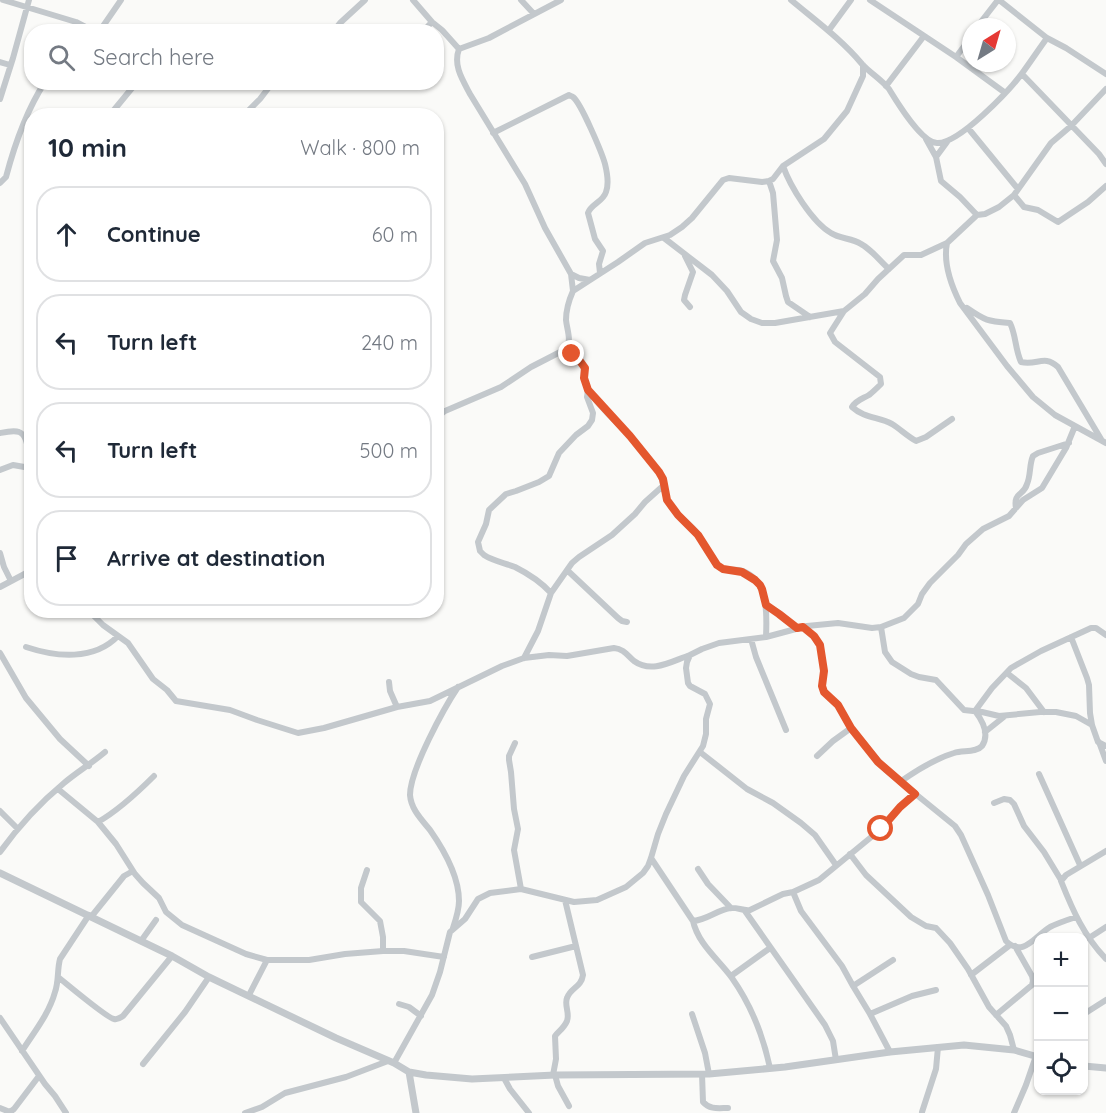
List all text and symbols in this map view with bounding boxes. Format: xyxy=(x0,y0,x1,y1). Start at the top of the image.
north arrow xyxy=(962,18,1016,72)
search box xyxy=(24,24,444,90)
icon: search xyxy=(45,41,78,74)
text: Search here xyxy=(93,43,214,71)
text: 10 min xyxy=(48,131,127,164)
text: Walk · 800 m xyxy=(300,135,420,160)
icon: ahead xyxy=(50,218,83,251)
text: Continue xyxy=(107,220,201,248)
text: 60 m xyxy=(372,222,418,247)
icon: left xyxy=(50,326,83,359)
text: Turn left xyxy=(107,328,197,356)
text: 240 m xyxy=(361,330,418,355)
route end xyxy=(558,340,584,366)
icon: left xyxy=(50,434,83,467)
text: Turn left xyxy=(107,436,197,464)
text: 500 m xyxy=(360,438,418,463)
icon: arrive xyxy=(50,542,83,575)
text: Arrive at destination xyxy=(107,544,325,572)
route start xyxy=(867,815,893,841)
map controls xyxy=(1034,933,1088,1095)
button: + xyxy=(1034,933,1088,987)
button: − xyxy=(1034,987,1088,1041)
button: locate xyxy=(1034,1041,1088,1095)

